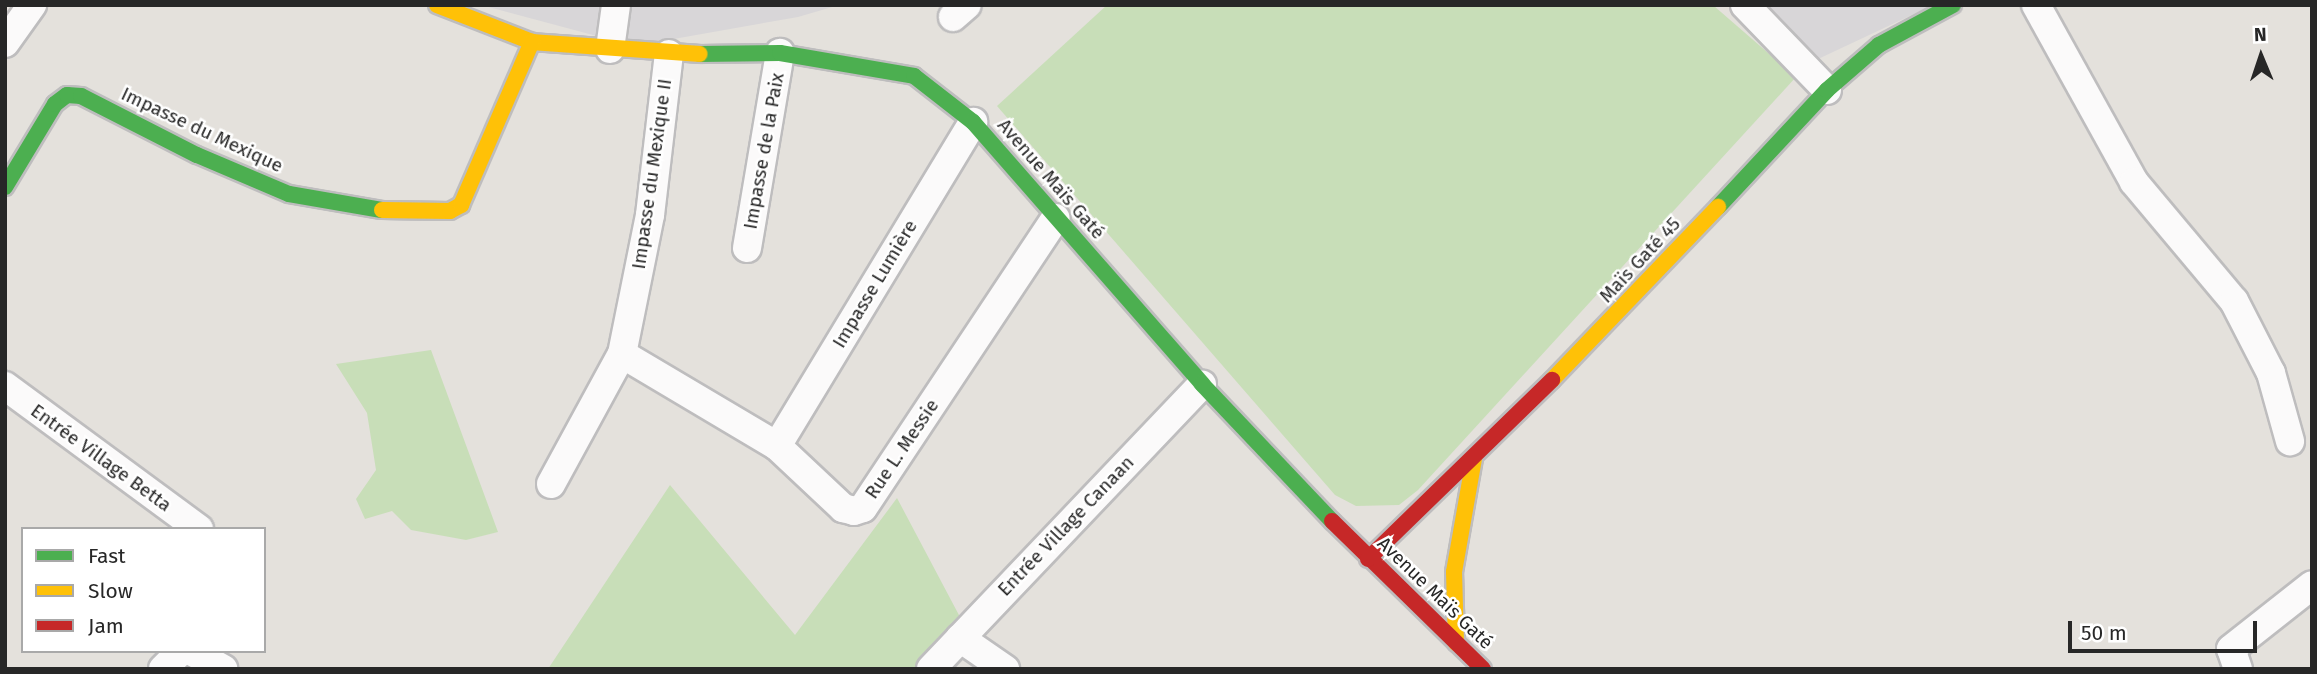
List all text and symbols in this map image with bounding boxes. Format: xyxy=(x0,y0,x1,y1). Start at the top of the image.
north arrow xyxy=(2226,21,2296,91)
text: N xyxy=(2254,23,2267,46)
street label: Impasse de la Paix xyxy=(739,71,789,231)
street label: Impasse du Mexique II xyxy=(627,77,677,271)
street label: Impasse du Mexique xyxy=(117,83,287,177)
street label: Avenue Maïs Gaté xyxy=(993,114,1109,244)
street label: Maïs Gaté 45 xyxy=(1595,213,1685,307)
street label: Impasse Lumière xyxy=(828,216,922,352)
street label: Rue L. Messie xyxy=(860,395,944,503)
street label: Entrée Village Betta xyxy=(26,399,176,517)
street label: Entrée Village Canaan xyxy=(993,451,1139,601)
legend xyxy=(21,527,266,653)
street label: Avenue Maïs Gaté xyxy=(1373,532,1497,654)
text: Fast xyxy=(88,543,126,569)
text: Slow xyxy=(88,578,133,604)
scale bar xyxy=(2072,608,2261,652)
text: Jam xyxy=(88,613,124,639)
text: 50 m xyxy=(2081,620,2127,646)

